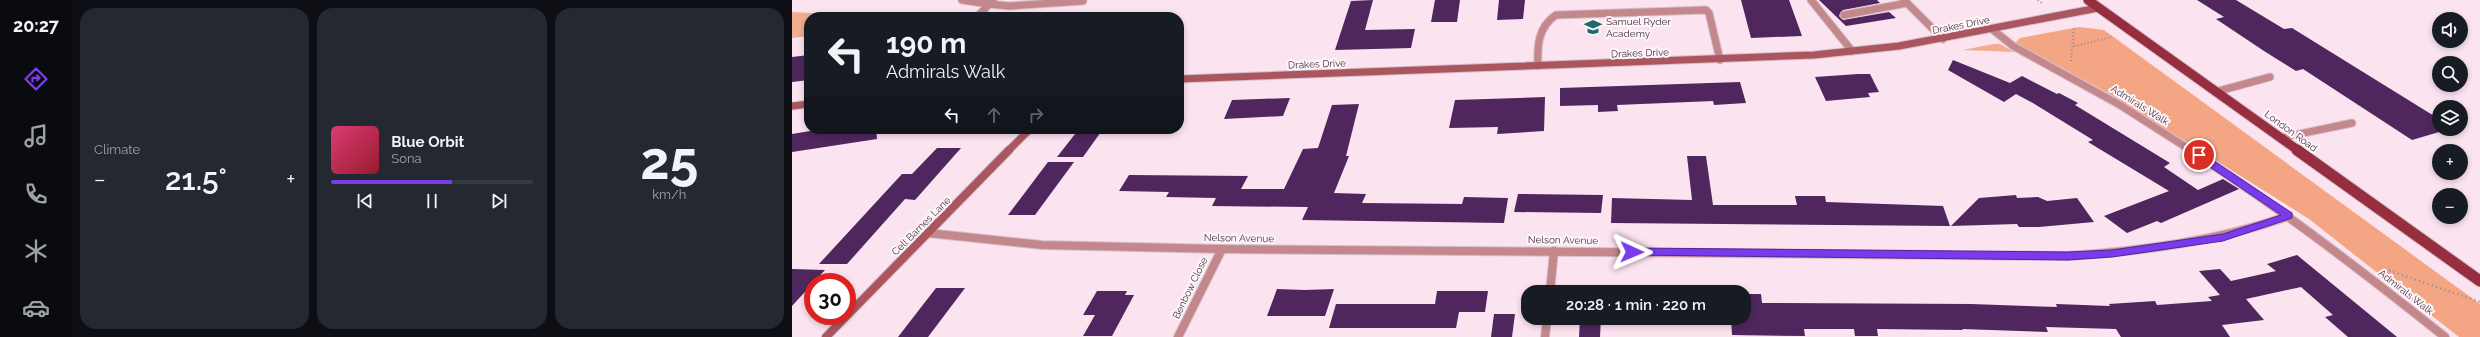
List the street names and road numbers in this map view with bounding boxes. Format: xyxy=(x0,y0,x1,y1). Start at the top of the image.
street label: Drakes Drive xyxy=(1931,14,1991,36)
street label: Drakes Drive xyxy=(1611,46,1669,60)
street label: Drakes Drive xyxy=(1288,57,1346,71)
street label: Admirals Walk xyxy=(2109,83,2172,128)
street label: London Road xyxy=(2263,108,2319,154)
street label: Cell Barnes Lane xyxy=(889,194,953,258)
street label: Nelson Avenue xyxy=(1204,232,1274,244)
street label: Nelson Avenue xyxy=(1528,234,1598,246)
street label: Benbow Close xyxy=(1170,255,1210,320)
street label: Admirals Walk xyxy=(2376,267,2436,317)

